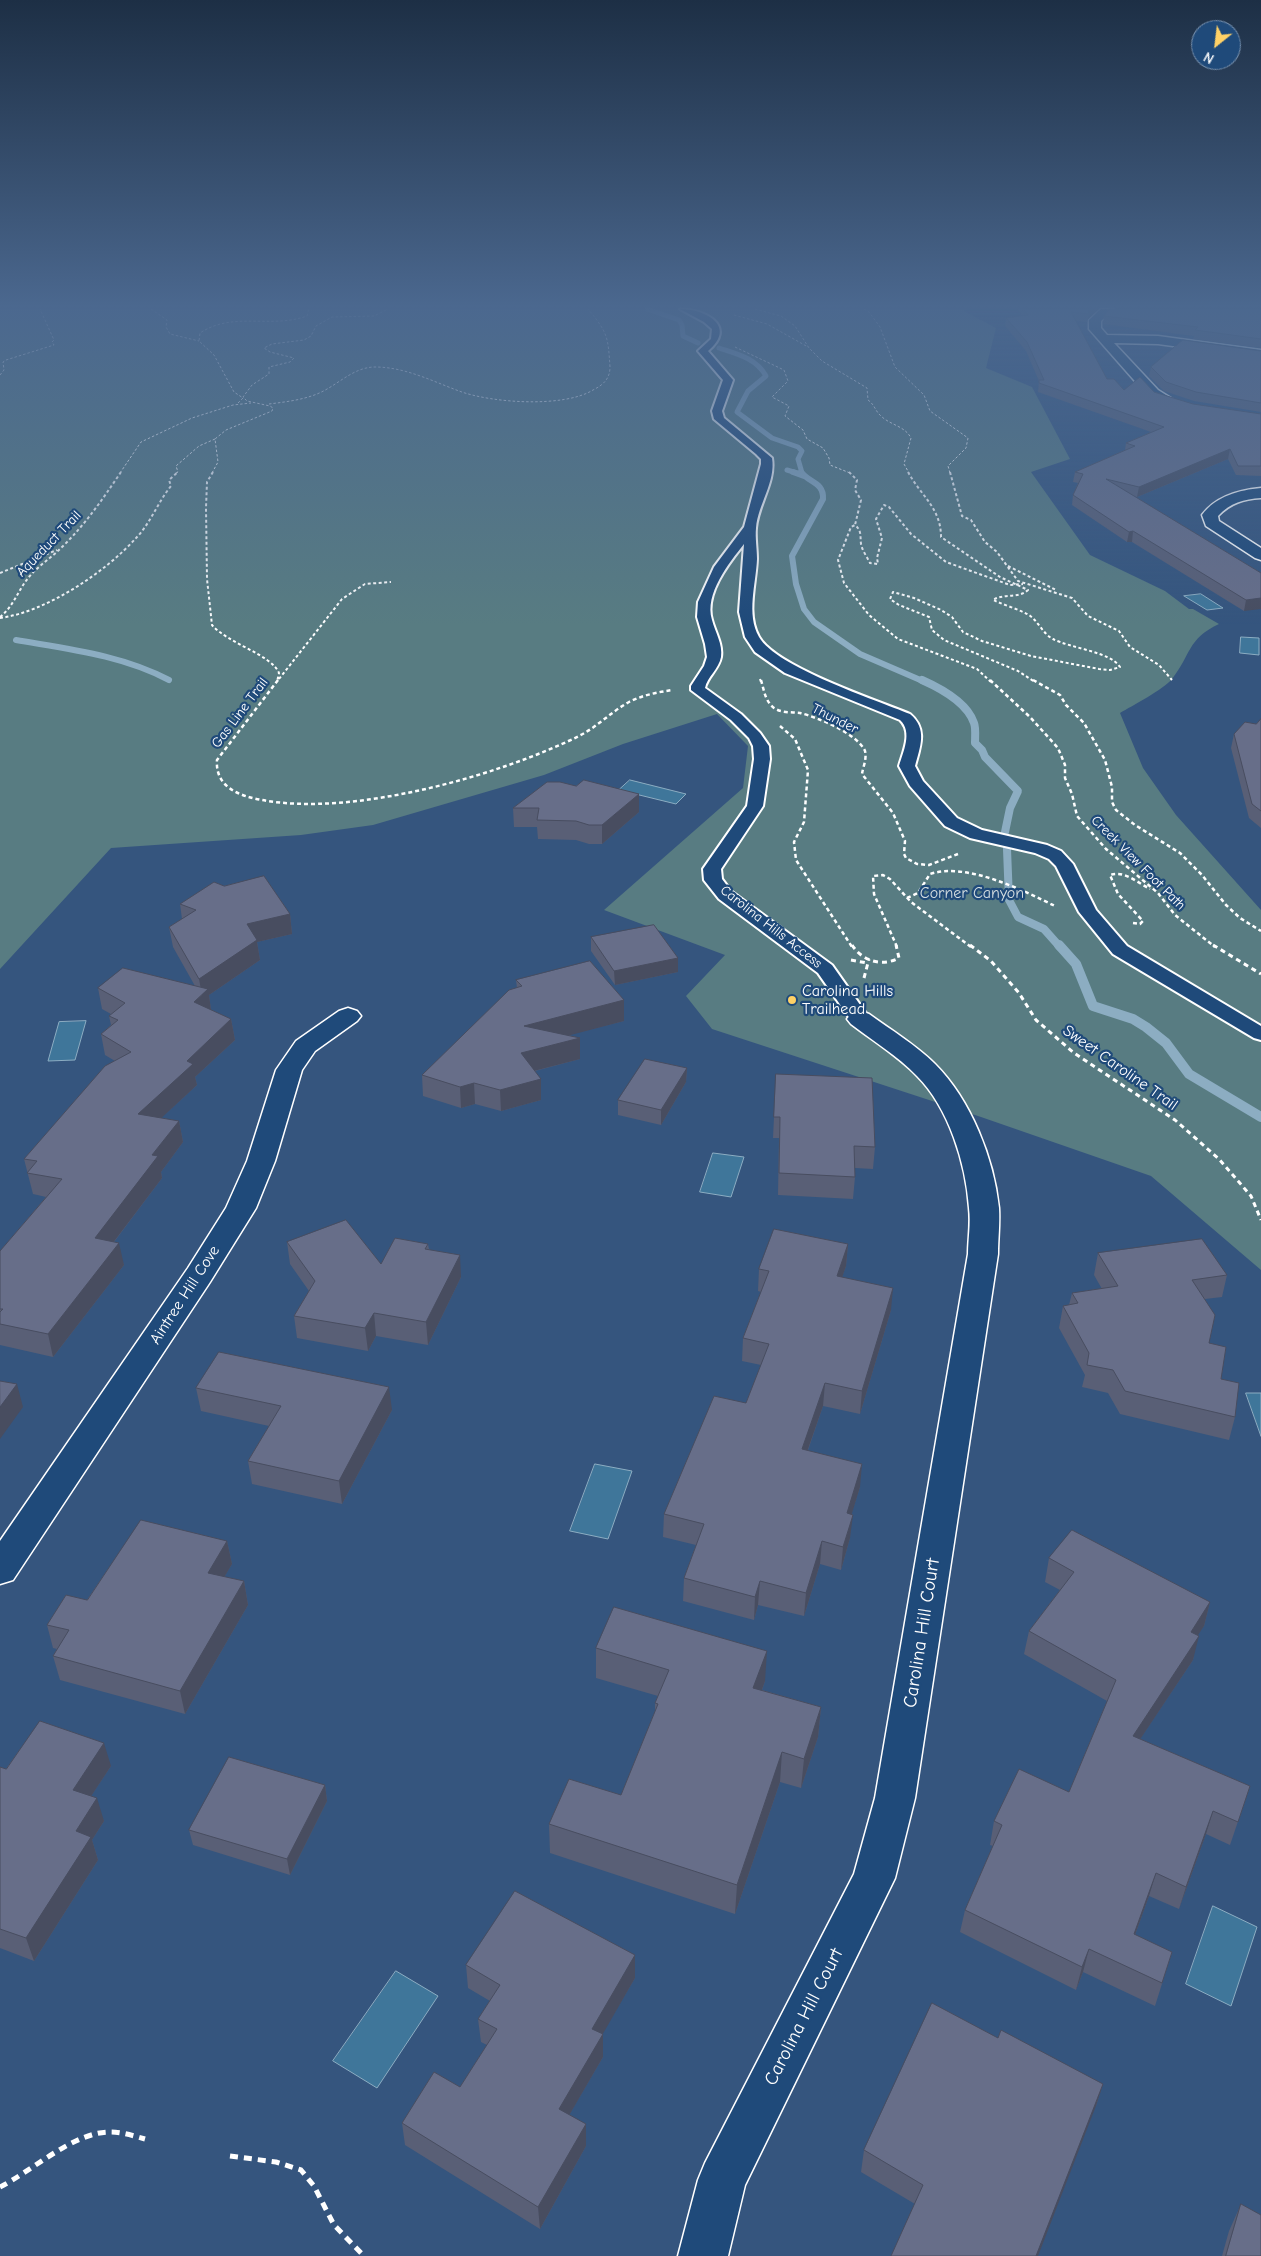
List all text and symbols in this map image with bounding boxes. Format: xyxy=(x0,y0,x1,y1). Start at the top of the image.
north arrow xyxy=(1191,20,1241,70)
text: N xyxy=(1201,48,1217,67)
street label: Aqueduct Trail xyxy=(13,507,85,581)
street label: Gas Line Trail xyxy=(208,675,272,751)
street label: Thunder xyxy=(809,700,861,738)
street label: Creek View Foot Path xyxy=(1087,812,1189,914)
street label: Carolina Hills Access xyxy=(717,882,825,972)
park label: Corner Canyon xyxy=(920,883,1024,903)
place label: Carolina Hills Trailhead xyxy=(802,981,893,1019)
marker: Carolina Hills Trailhead xyxy=(786,994,798,1006)
street label: Sweet Caroline Trail xyxy=(1059,1021,1181,1115)
street label: Aintree Hill Cove xyxy=(146,1242,224,1348)
street label: Carolina Hill Court xyxy=(899,1557,945,1709)
street label: Carolina Hill Court xyxy=(760,1945,848,2089)

